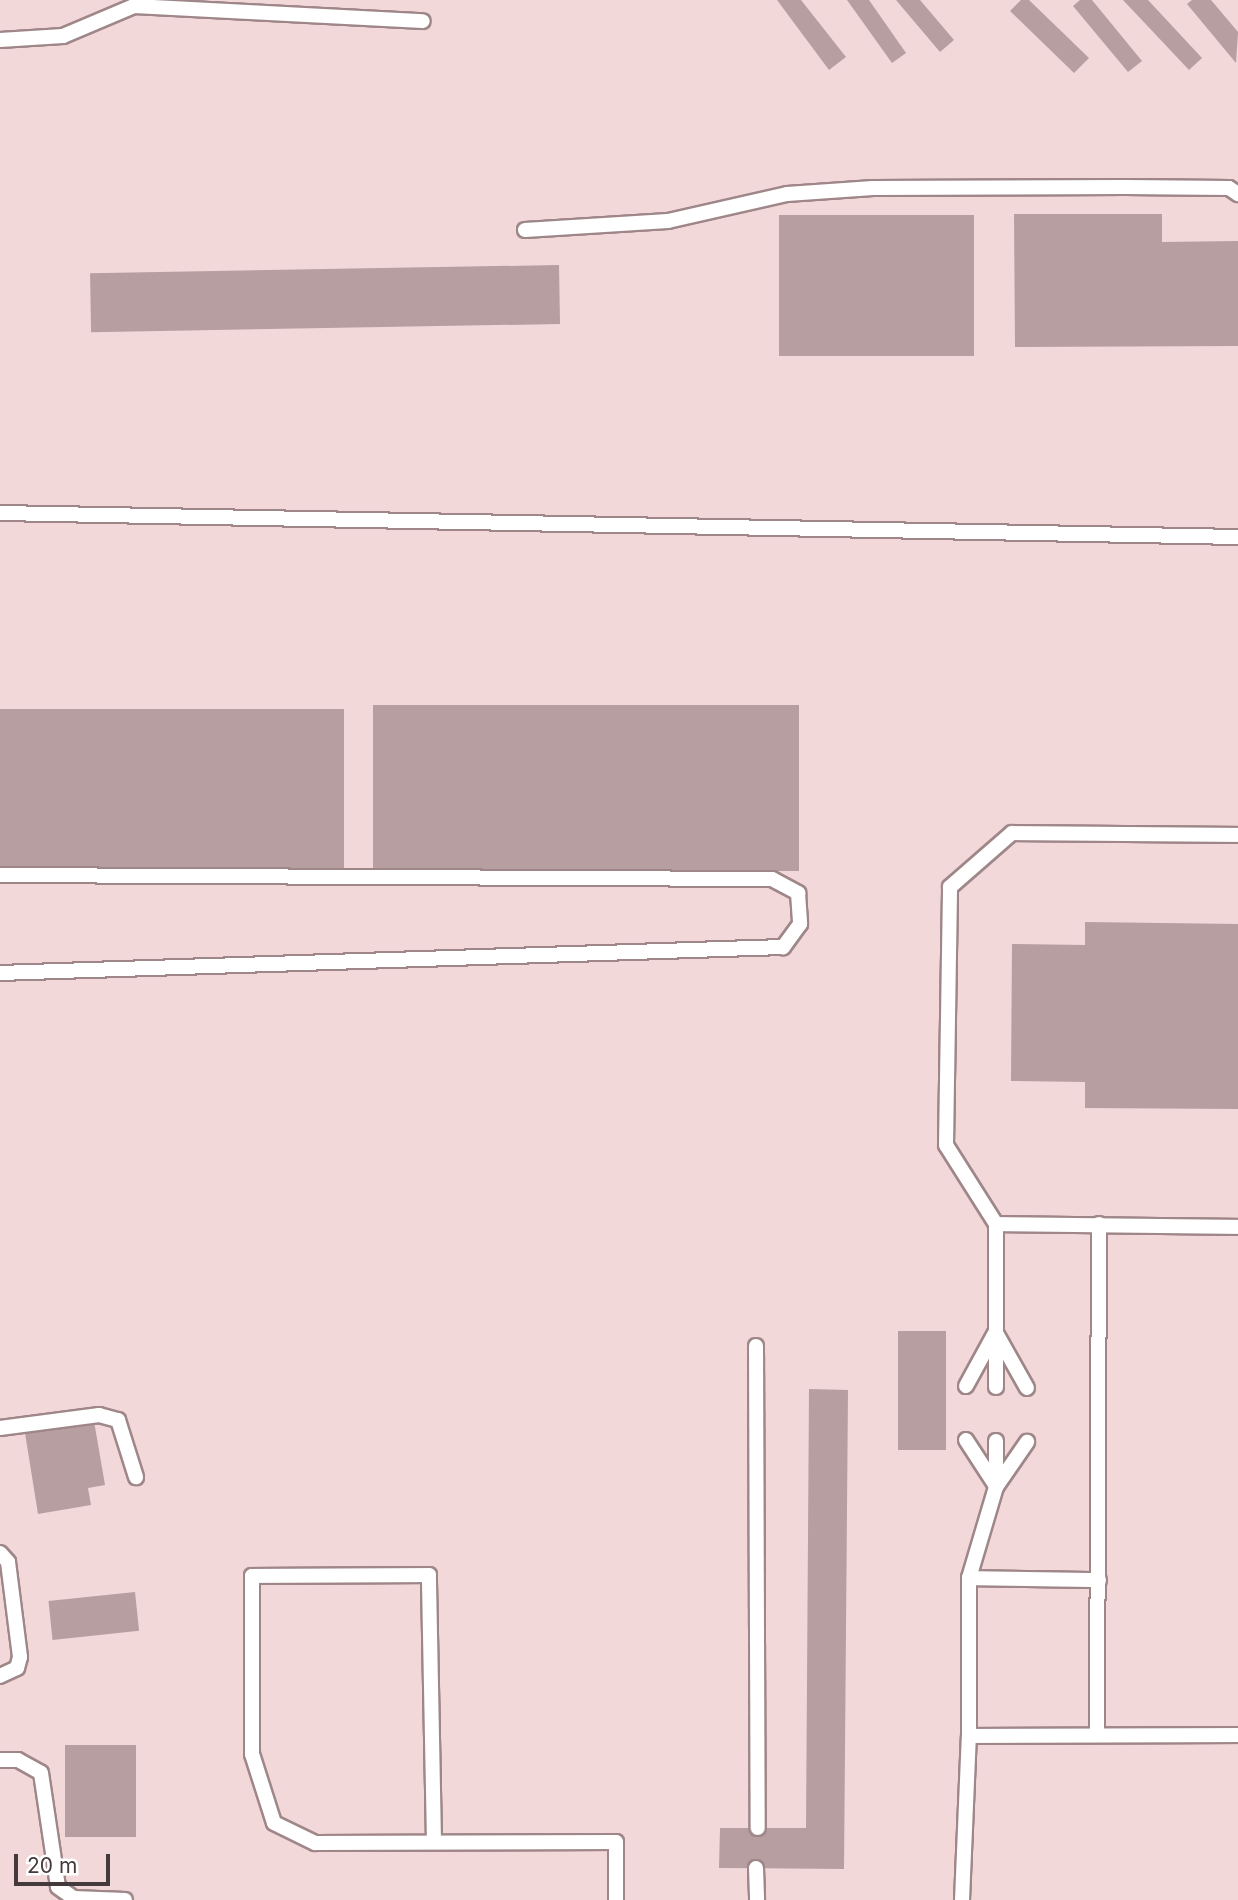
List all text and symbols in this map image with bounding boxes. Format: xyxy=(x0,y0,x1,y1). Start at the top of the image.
scale bar xyxy=(18,1840,114,1884)
text: 20 m xyxy=(27,1853,77,1878)

